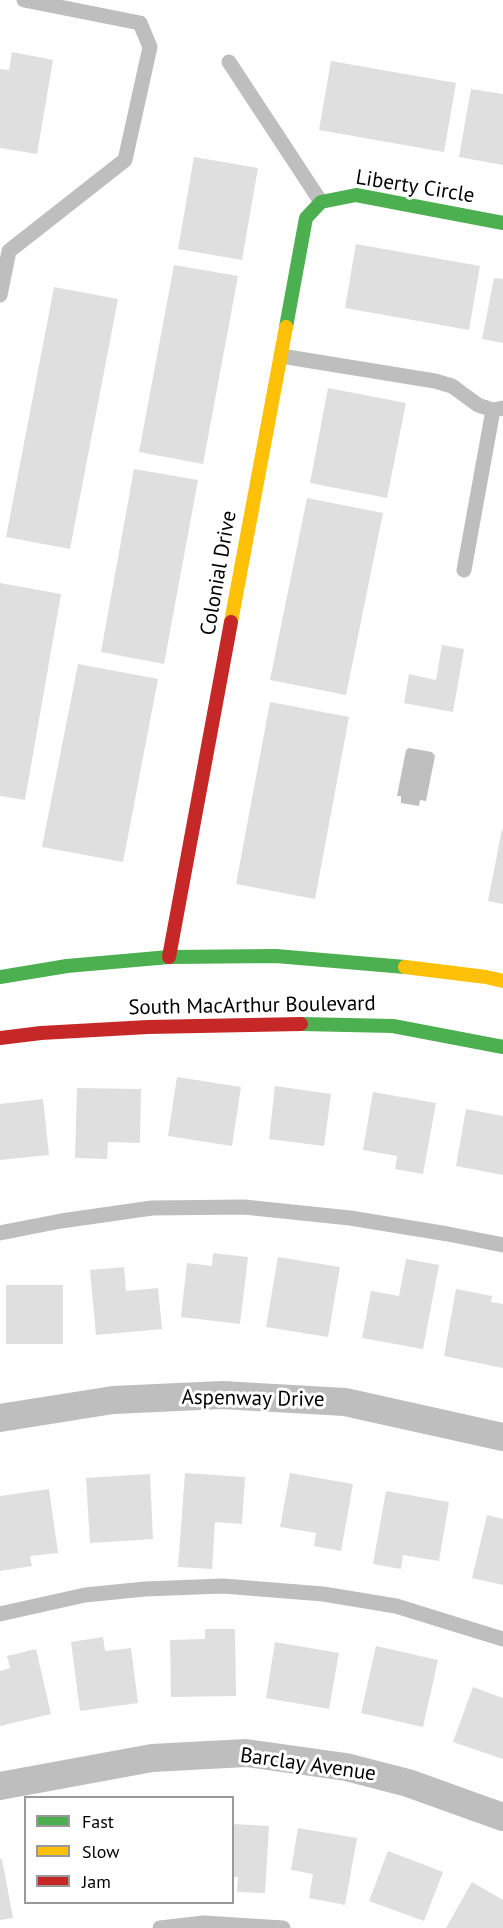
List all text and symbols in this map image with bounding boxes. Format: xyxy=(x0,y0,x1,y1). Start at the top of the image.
street label: Liberty Circle xyxy=(354,165,476,209)
street label: Colonial Drive xyxy=(196,509,242,637)
street label: South MacArthur Boulevard xyxy=(128,991,376,1021)
street label: Aspenway Drive xyxy=(181,1385,325,1413)
street label: Barclay Avenue xyxy=(239,1743,377,1787)
legend xyxy=(24,1796,234,1904)
text: Fast xyxy=(82,1810,114,1833)
text: Slow xyxy=(82,1840,120,1863)
text: Jam xyxy=(82,1870,111,1893)

